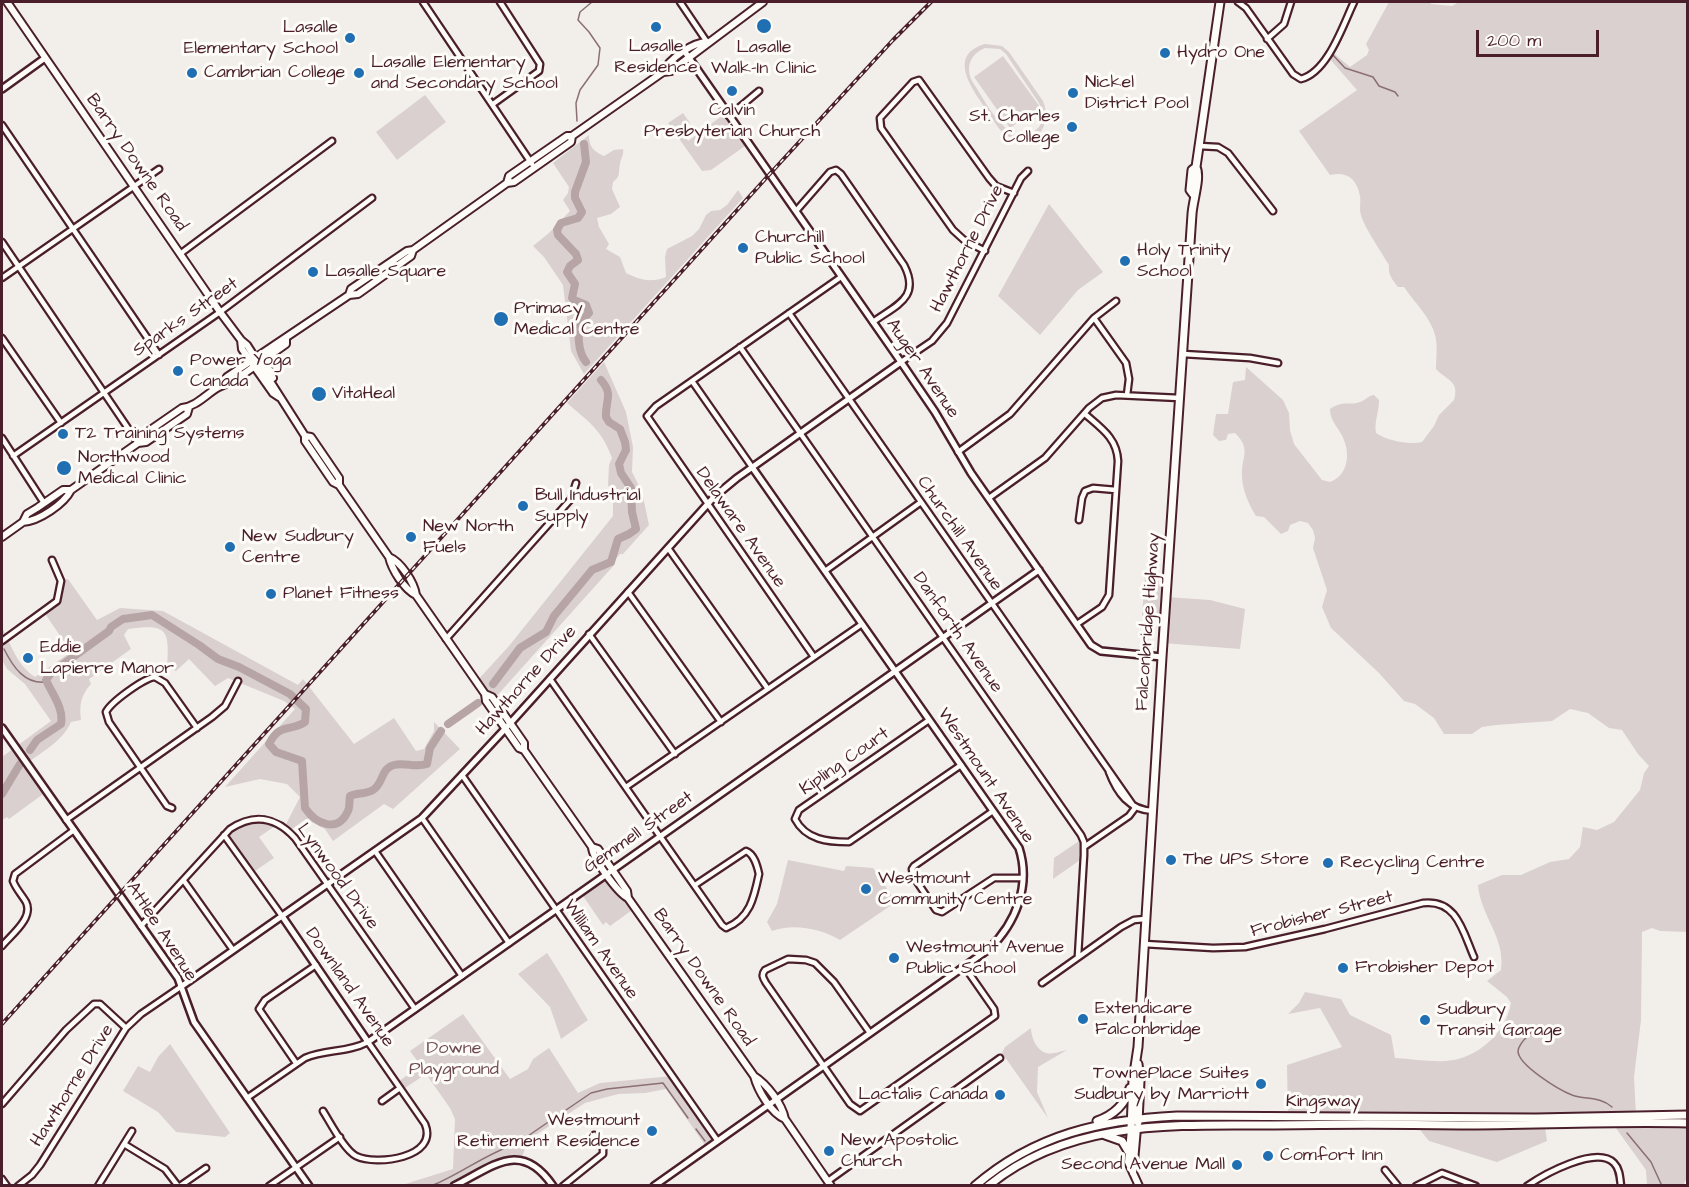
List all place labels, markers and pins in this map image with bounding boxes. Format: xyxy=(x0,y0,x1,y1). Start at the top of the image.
place label: Lasalle Elementary School xyxy=(184,17,338,60)
marker: Lasalle Walk-In Clinic xyxy=(755,17,773,35)
marker: Lasalle Residence xyxy=(649,20,663,34)
marker: Lasalle Elementary School xyxy=(343,31,357,45)
place label: Lasalle Residence xyxy=(614,36,698,78)
place label: Lasalle Walk-In Clinic xyxy=(711,37,817,80)
place label: Hydro One xyxy=(1177,42,1265,64)
marker: Hydro One xyxy=(1158,46,1172,60)
place label: Lasalle Elementary and Secondary School xyxy=(371,52,558,94)
place label: Cambrian College xyxy=(204,62,345,84)
marker: Cambrian College xyxy=(185,66,199,80)
marker: Lasalle Elementary and Secondary School xyxy=(352,66,366,80)
place label: Nickel District Pool xyxy=(1085,72,1189,115)
marker: Calvin Presbyterian Church xyxy=(725,84,739,98)
marker: Nickel District Pool xyxy=(1066,86,1080,100)
place label: Calvin Presbyterian Church xyxy=(644,100,820,142)
place label: St. Charles College xyxy=(969,106,1060,148)
marker: St. Charles College xyxy=(1065,120,1079,134)
place label: Churchill Public School xyxy=(755,227,865,270)
place label: Holy Trinity School xyxy=(1137,240,1231,282)
marker: Churchill Public School xyxy=(736,241,750,255)
marker: Holy Trinity School xyxy=(1118,254,1132,268)
place label: Lasalle Square xyxy=(325,261,446,283)
marker: Lasalle Square xyxy=(306,265,320,279)
place label: Primacy Medical Centre xyxy=(514,298,640,340)
marker: Primacy Medical Centre xyxy=(492,310,510,328)
place label: Power Yoga Canada xyxy=(190,350,291,392)
marker: Power Yoga Canada xyxy=(171,364,185,378)
place label: VitaHeal xyxy=(332,383,395,405)
marker: VitaHeal xyxy=(310,385,328,403)
place label: T2 Training Systems xyxy=(75,423,245,445)
marker: T2 Training Systems xyxy=(56,427,70,441)
place label: Northwood Medical Clinic xyxy=(78,447,187,490)
marker: Northwood Medical Clinic xyxy=(55,459,73,477)
place label: Bull Industrial Supply xyxy=(535,485,641,528)
marker: Bull Industrial Supply xyxy=(516,499,530,513)
place label: New North Fuels xyxy=(423,516,513,558)
place label: New Sudbury Centre xyxy=(242,526,354,568)
marker: New North Fuels xyxy=(404,530,418,544)
marker: New Sudbury Centre xyxy=(223,540,237,554)
place label: Planet Fitness xyxy=(283,583,399,605)
marker: Planet Fitness xyxy=(264,587,278,601)
place label: Eddie Lapierre Manor xyxy=(40,637,174,680)
marker: Eddie Lapierre Manor xyxy=(21,651,35,665)
place label: The UPS Store xyxy=(1183,849,1309,871)
place label: Recycling Centre xyxy=(1340,852,1485,874)
marker: The UPS Store xyxy=(1164,853,1178,867)
marker: Recycling Centre xyxy=(1321,856,1335,870)
place label: Westmount Community Centre xyxy=(878,868,1033,910)
marker: Westmount Community Centre xyxy=(859,882,873,896)
place label: Westmount Avenue Public School xyxy=(906,937,1064,980)
marker: Westmount Avenue Public School xyxy=(887,951,901,965)
place label: Frobisher Depot xyxy=(1355,957,1494,979)
marker: Frobisher Depot xyxy=(1336,961,1350,975)
place label: Extendicare Falconbridge xyxy=(1095,998,1201,1040)
place label: Sudbury Transit Garage xyxy=(1437,999,1562,1042)
marker: Extendicare Falconbridge xyxy=(1076,1012,1090,1026)
marker: Sudbury Transit Garage xyxy=(1418,1013,1432,1027)
place label: TownePlace Suites Sudbury by Marriott xyxy=(1074,1063,1249,1106)
marker: TownePlace Suites Sudbury by Marriott xyxy=(1254,1077,1268,1091)
place label: Lactalis Canada xyxy=(858,1084,988,1106)
marker: Lactalis Canada xyxy=(993,1088,1007,1102)
place label: Westmount Retirement Residence xyxy=(457,1110,640,1152)
marker: Westmount Retirement Residence xyxy=(645,1124,659,1138)
place label: New Apostolic Church xyxy=(841,1130,959,1172)
marker: New Apostolic Church xyxy=(822,1144,836,1158)
place label: Comfort Inn xyxy=(1280,1145,1383,1167)
marker: Comfort Inn xyxy=(1261,1149,1275,1163)
place label: Second Avenue Mall xyxy=(1061,1154,1225,1176)
marker: Second Avenue Mall xyxy=(1230,1158,1244,1172)

